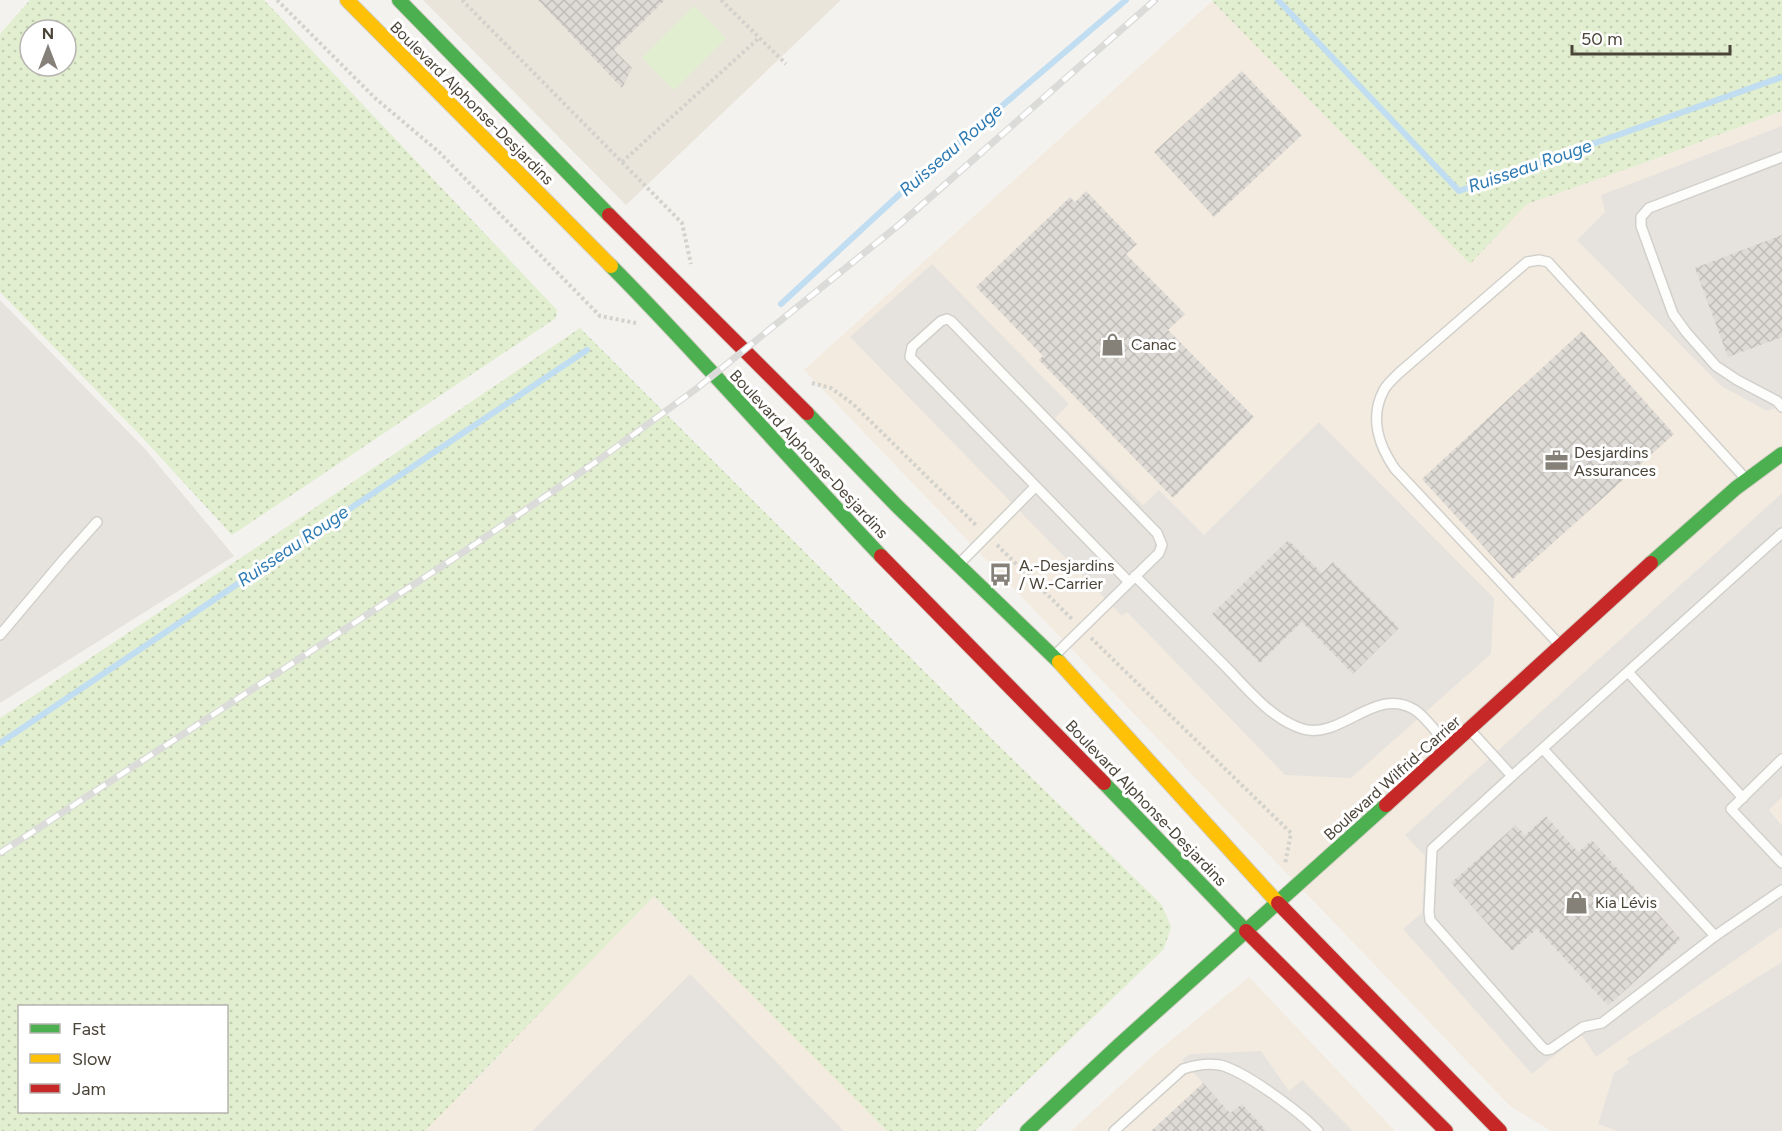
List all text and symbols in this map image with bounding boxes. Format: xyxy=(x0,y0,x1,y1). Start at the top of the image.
street label: Boulevard Alphonse-Desjardins xyxy=(386,17,558,189)
north arrow xyxy=(18,18,78,78)
scale bar xyxy=(1572,18,1730,56)
text: N xyxy=(42,24,54,43)
text: 50 m xyxy=(1581,28,1623,50)
water label: Ruisseau Rouge xyxy=(895,99,1007,201)
water label: Ruisseau Rouge xyxy=(1465,134,1595,197)
shop icon: Canac xyxy=(1100,331,1126,357)
place label: Canac xyxy=(1131,335,1177,354)
street label: Boulevard Alphonse-Desjardins xyxy=(726,366,892,542)
place label: Desjardins Assurances xyxy=(1574,443,1656,480)
office icon: Desjardins Assurances xyxy=(1543,448,1569,474)
water label: Ruisseau Rouge xyxy=(233,501,353,591)
place label: A.-Desjardins / W.-Carrier xyxy=(1019,556,1114,593)
bus stop icon: A.-Desjardins / W.-Carrier xyxy=(988,561,1014,587)
street label: Boulevard Wilfrid-Carrier xyxy=(1320,711,1465,844)
street label: Boulevard Alphonse-Desjardins xyxy=(1062,716,1230,890)
shop icon: Kia Lévis xyxy=(1564,889,1590,915)
place label: Kia Lévis xyxy=(1595,893,1657,912)
legend xyxy=(18,1005,228,1113)
text: Fast xyxy=(72,1018,106,1040)
text: Slow xyxy=(72,1048,111,1070)
text: Jam xyxy=(72,1078,106,1100)

